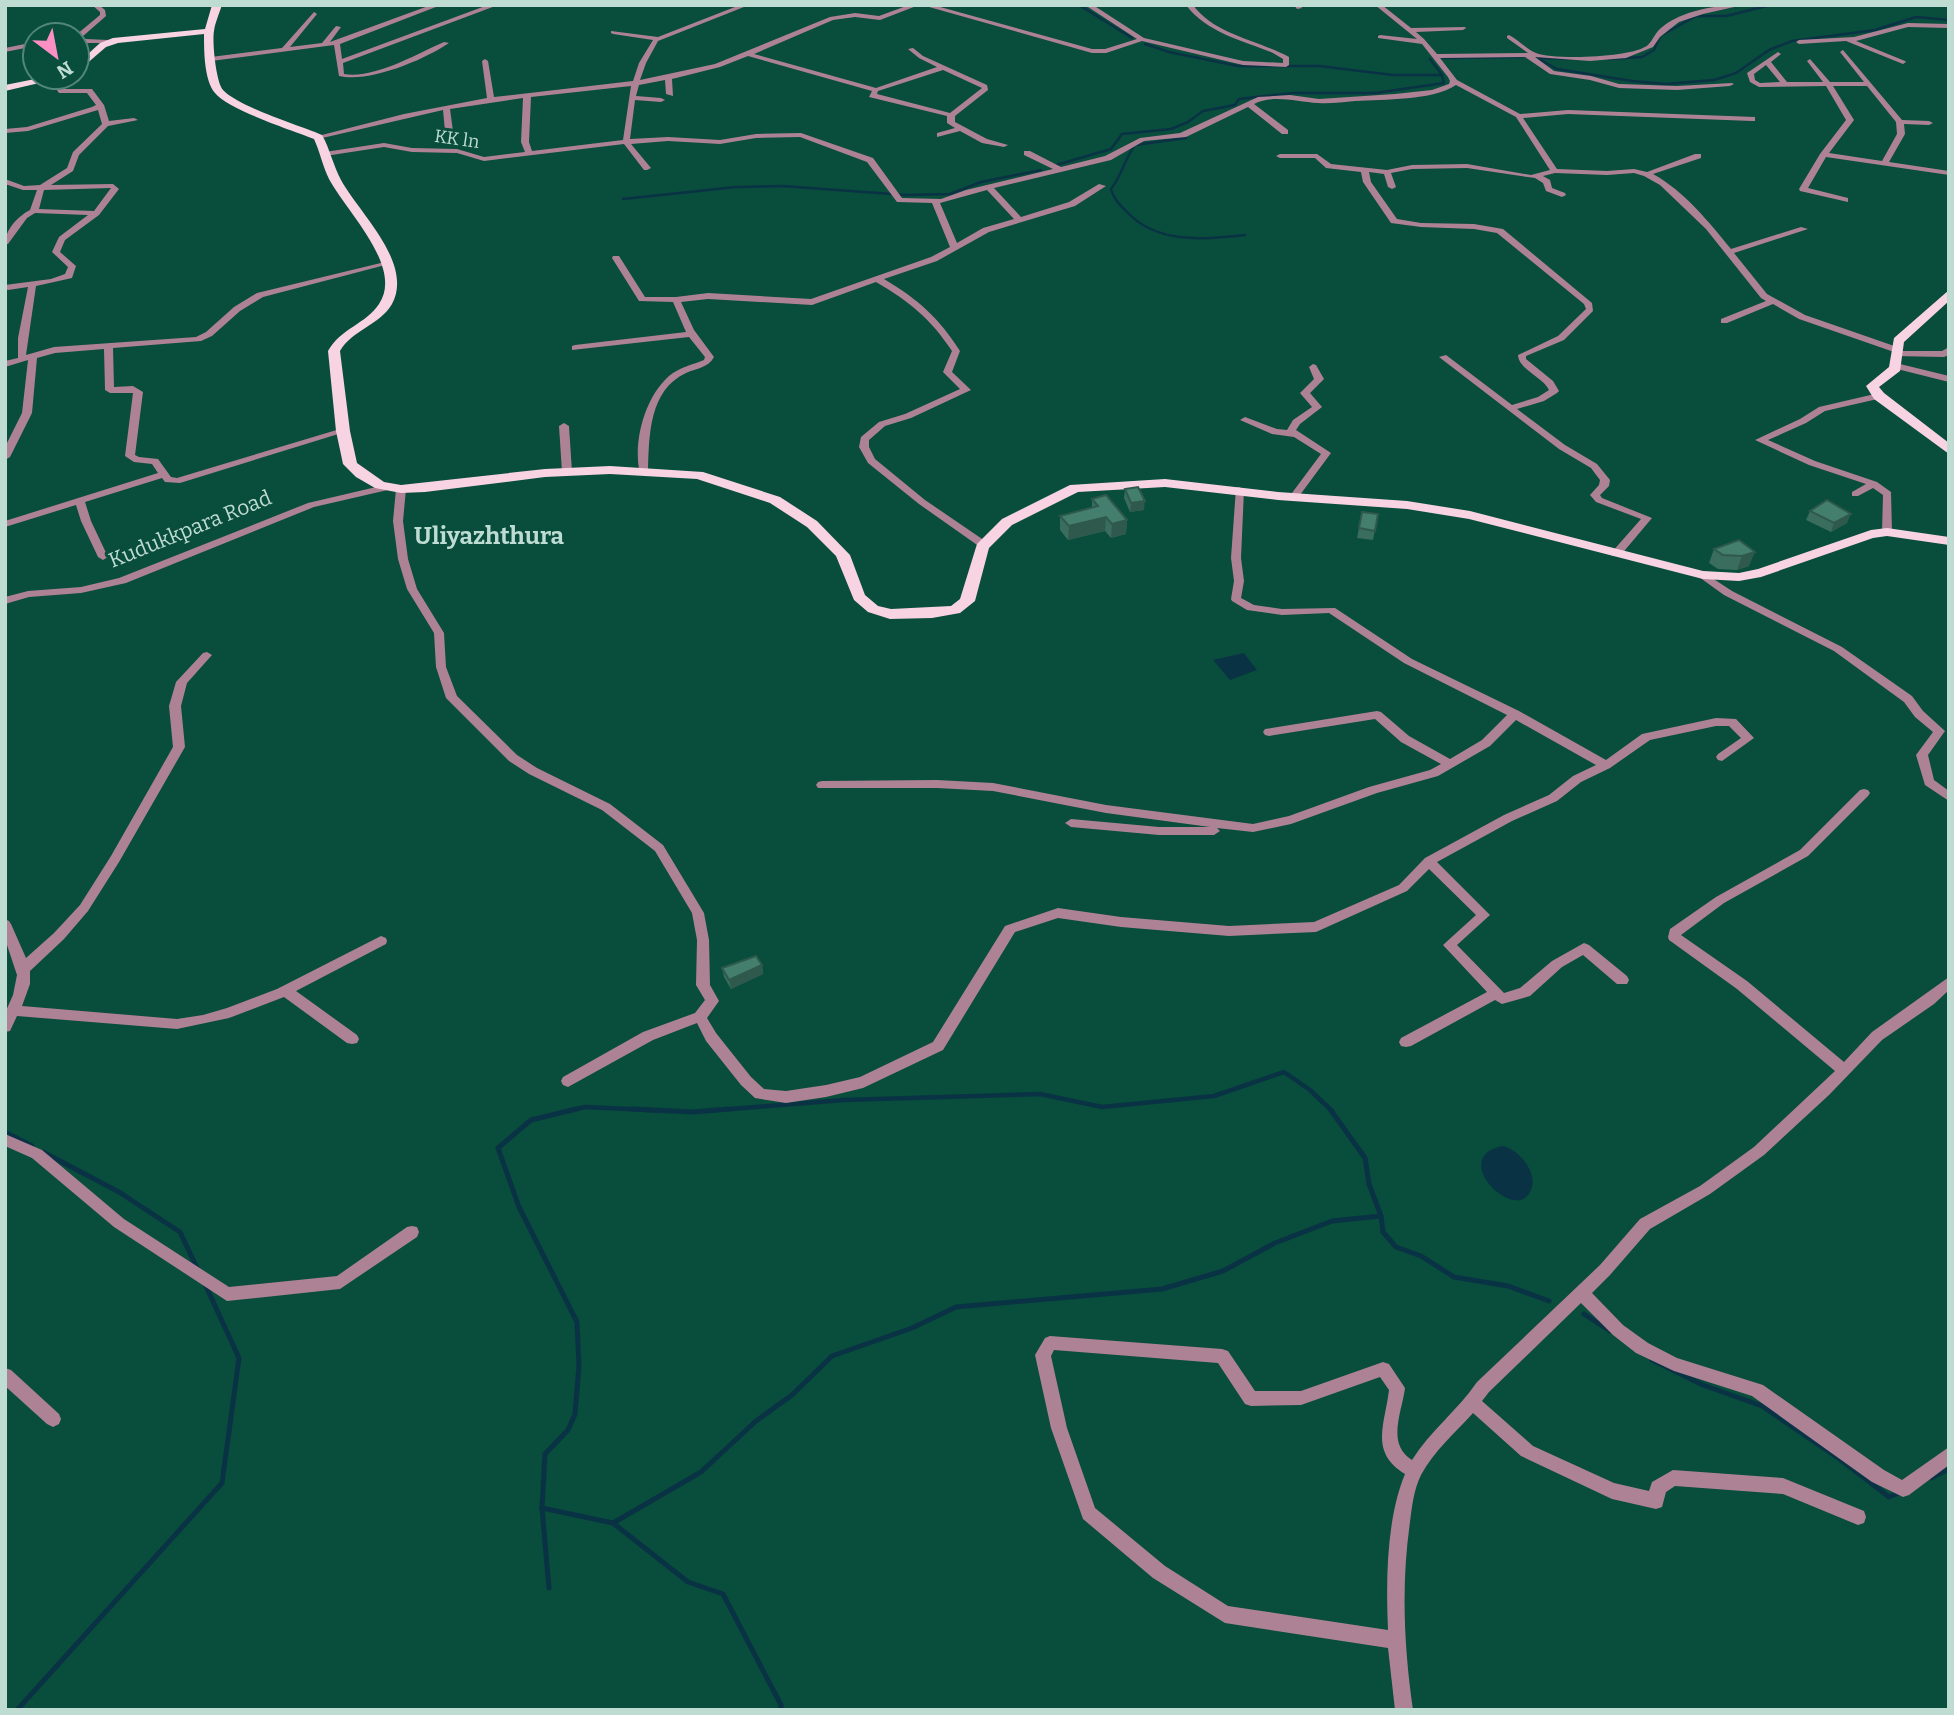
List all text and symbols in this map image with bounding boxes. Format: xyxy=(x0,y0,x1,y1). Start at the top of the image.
north arrow xyxy=(21,21,91,91)
text: N xyxy=(52,56,77,84)
street label: KK ln xyxy=(433,125,481,153)
street label: Kudukkpara Road xyxy=(105,484,275,574)
district label: Uliyazhthura xyxy=(414,522,564,550)

